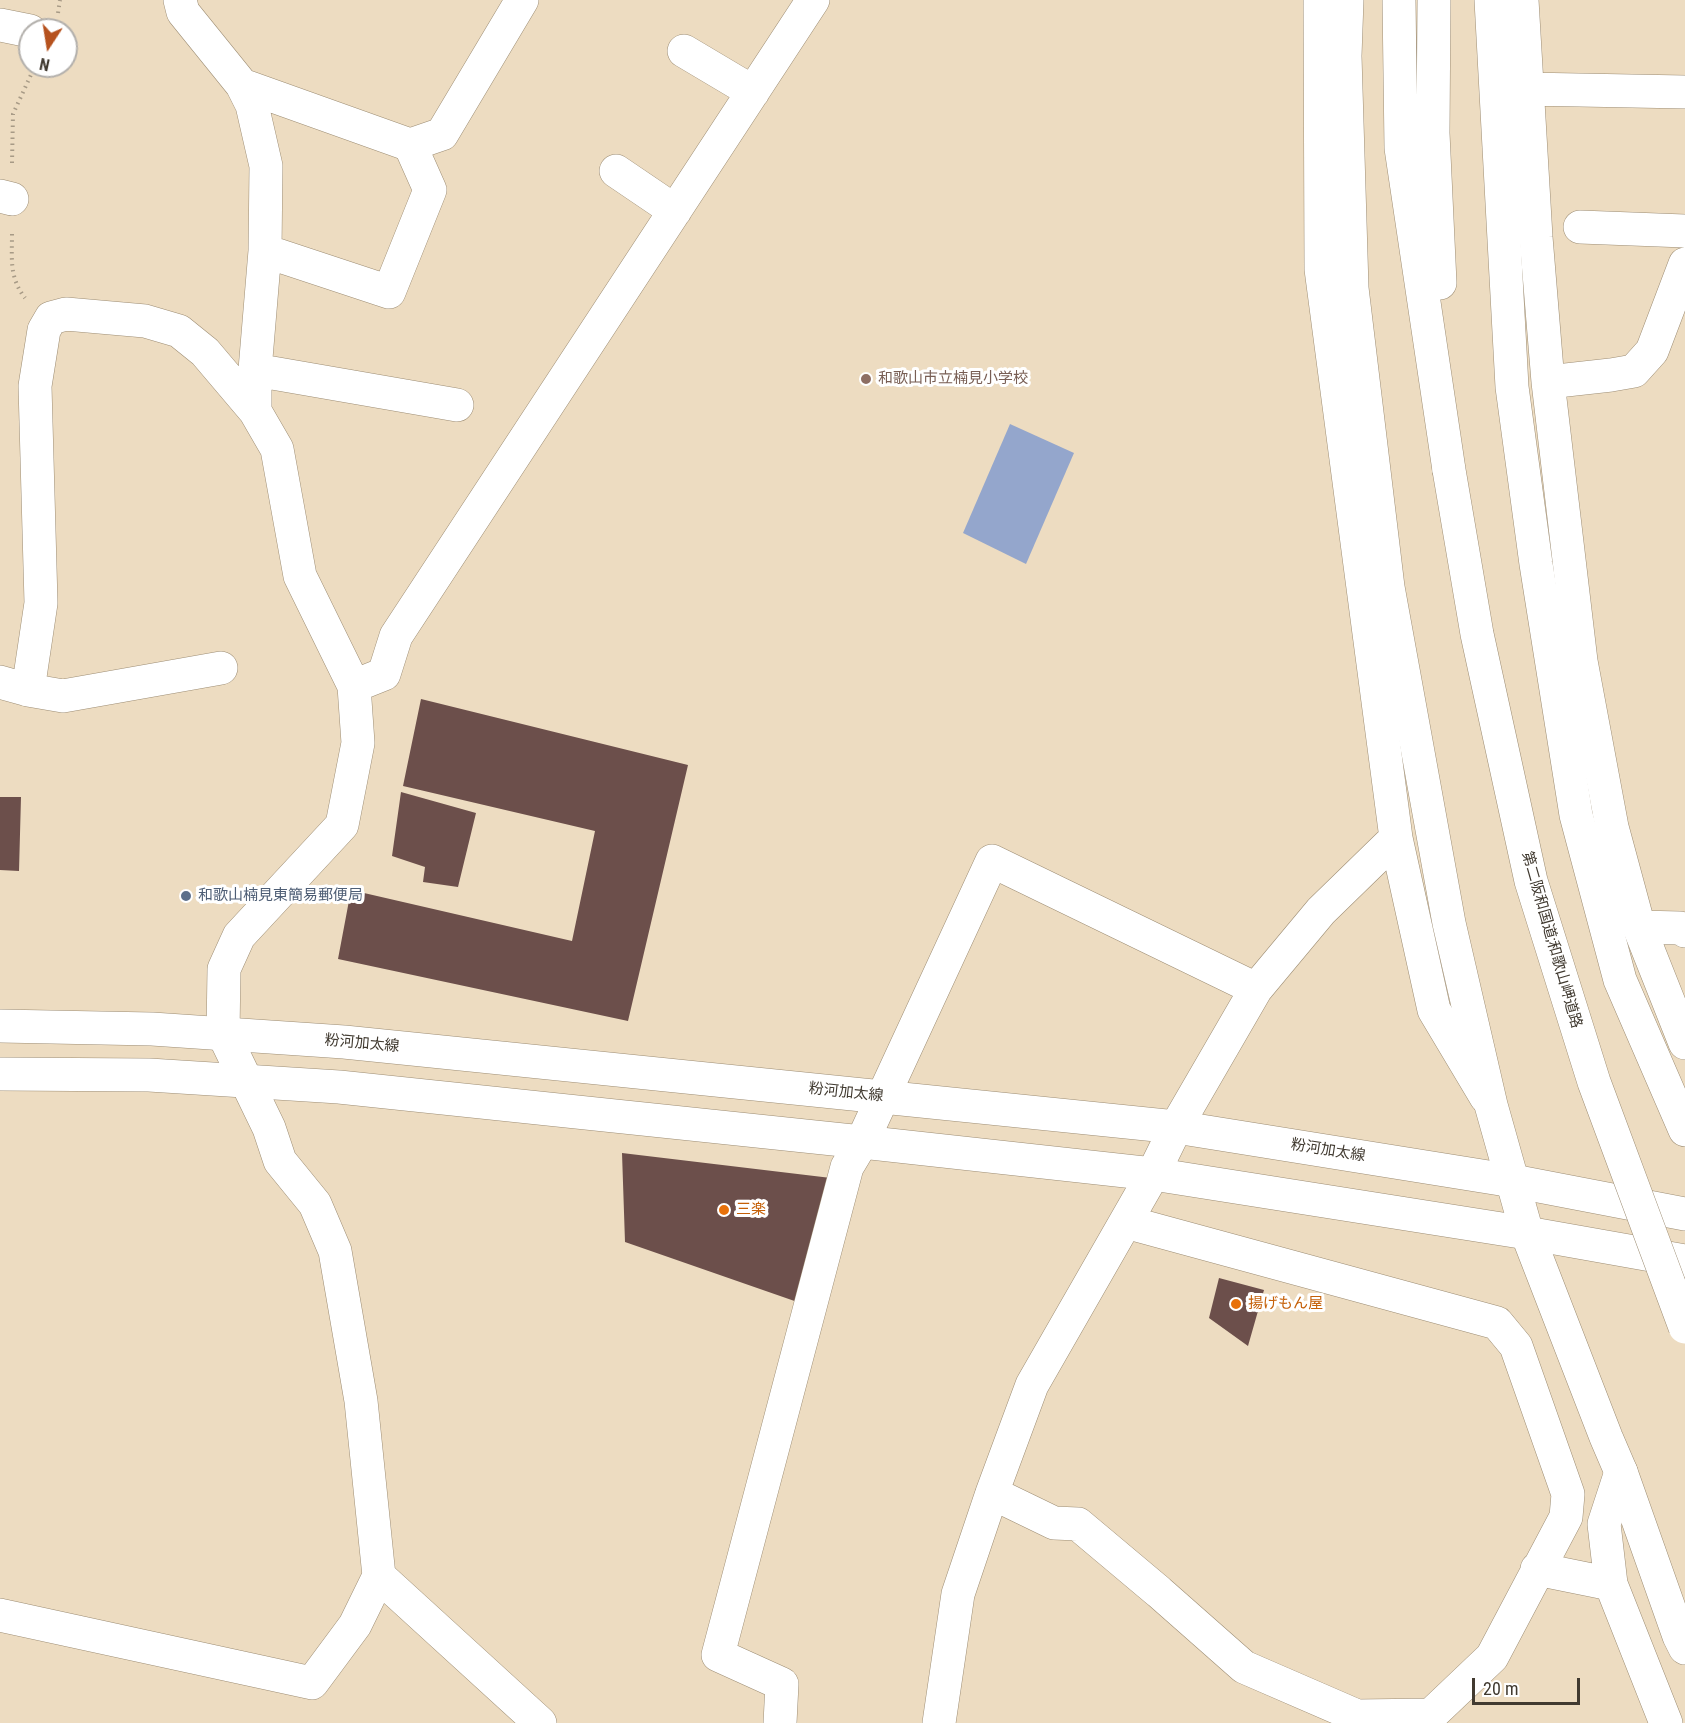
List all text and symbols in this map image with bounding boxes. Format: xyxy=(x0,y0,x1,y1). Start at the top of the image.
north arrow xyxy=(18,18,78,78)
text: N xyxy=(38,54,51,74)
place label: 和歌山市立楠見小学校 xyxy=(878,370,1028,388)
marker: 和歌山市立楠見小学校 xyxy=(859,372,873,386)
street label: 第二阪和国道;和歌山岬道路 xyxy=(1517,850,1585,1030)
place label: 和歌山楠見東簡易郵便局 xyxy=(198,887,363,905)
marker: 和歌山楠見東簡易郵便局 xyxy=(179,889,193,903)
street label: 粉河加太線 xyxy=(324,1032,400,1056)
street label: 粉河加太線 xyxy=(808,1080,884,1106)
street label: 粉河加太線 xyxy=(1290,1136,1366,1166)
place label: 三楽 xyxy=(736,1201,766,1219)
marker: 三楽 xyxy=(717,1203,731,1217)
place label: 揚げもん屋 xyxy=(1248,1295,1323,1313)
marker: 揚げもん屋 xyxy=(1229,1297,1243,1311)
scale bar xyxy=(1475,1666,1583,1704)
text: 20 m xyxy=(1483,1678,1518,1699)

